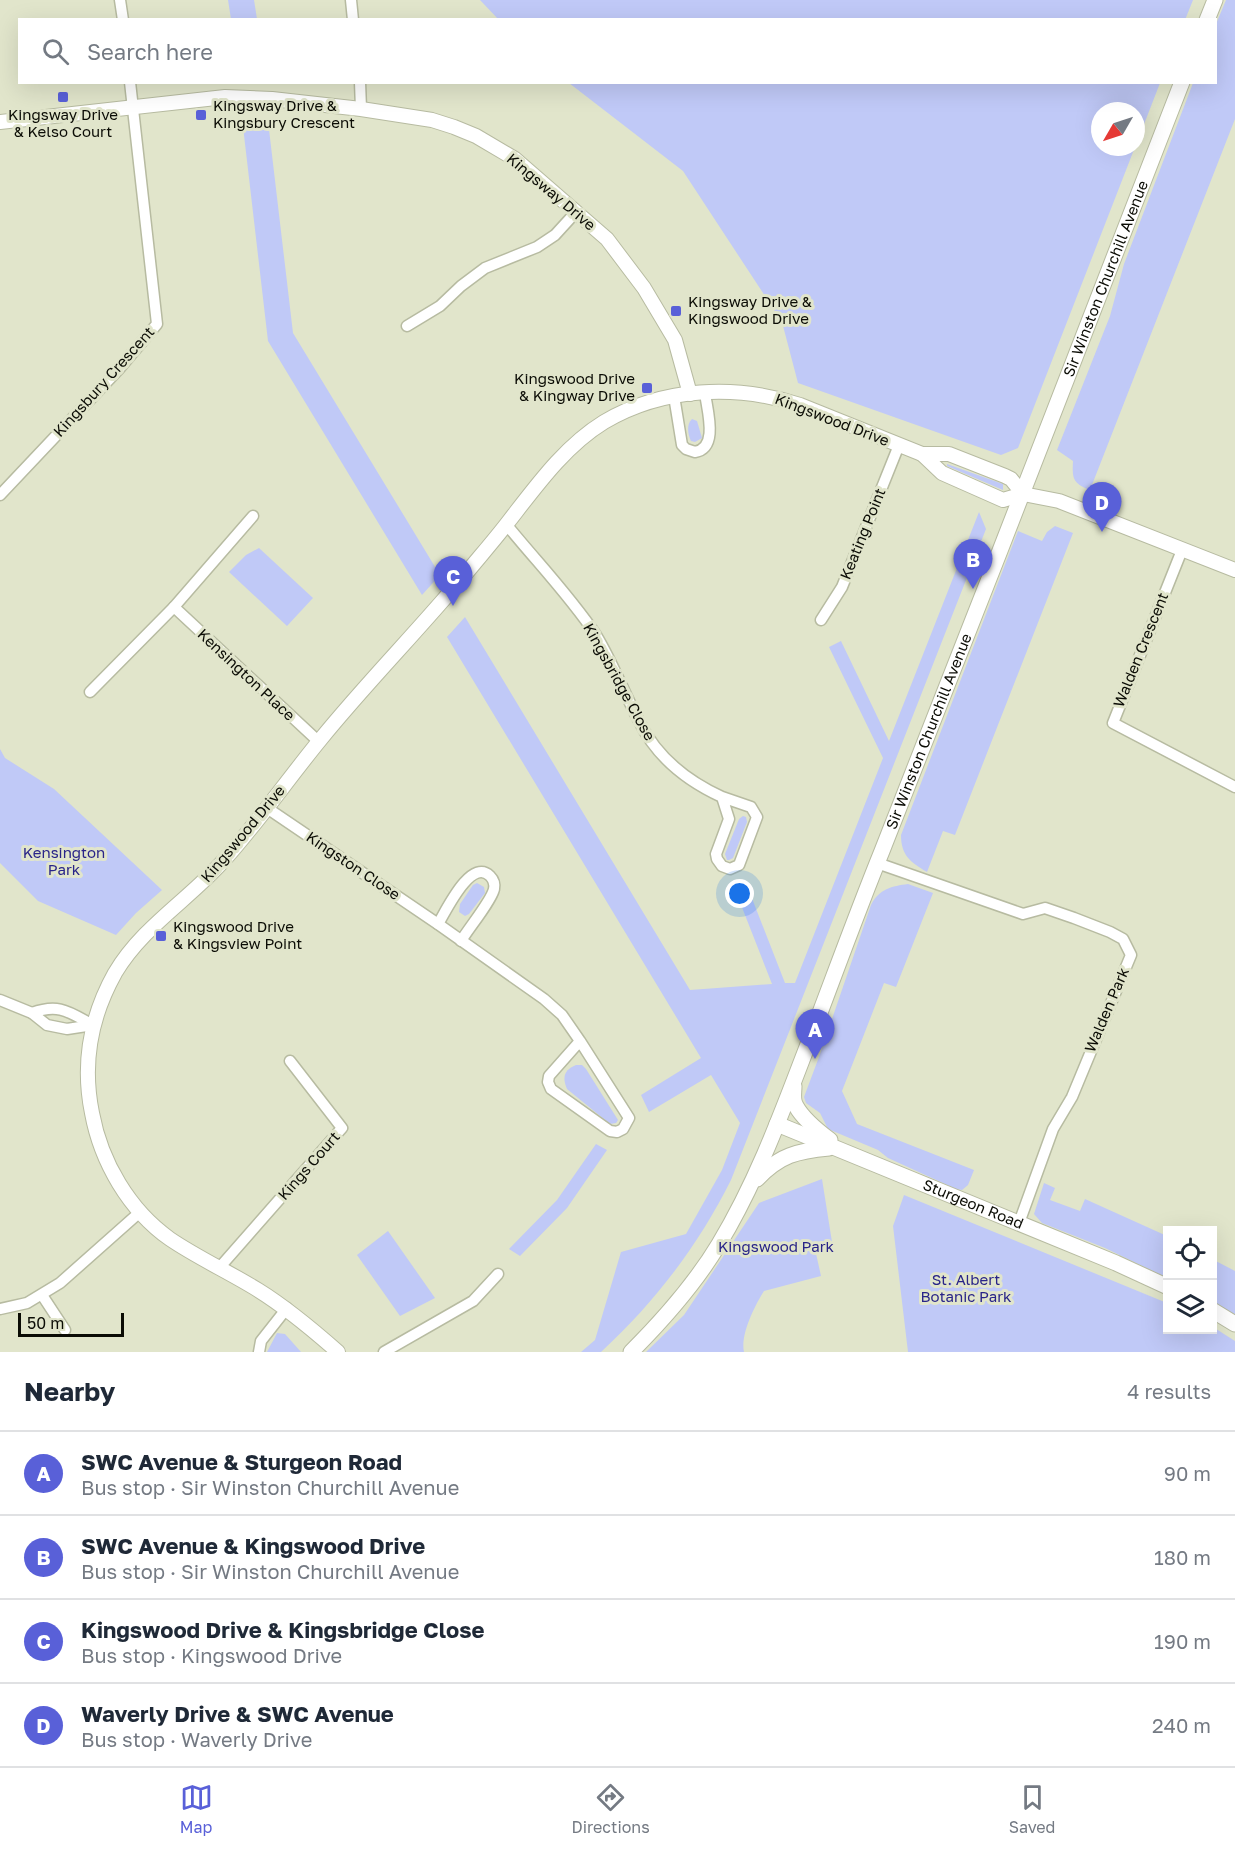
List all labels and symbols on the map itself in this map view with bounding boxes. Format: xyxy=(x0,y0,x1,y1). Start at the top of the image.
marker: Kingsway Drive & Kelso Court xyxy=(56,90,70,104)
place label: Kingsway Drive & Kingsbury Crescent xyxy=(213,96,355,131)
north arrow xyxy=(1091,102,1145,156)
place label: Kingsway Drive & Kelso Court xyxy=(8,105,118,140)
marker: Kingsway Drive & Kingsbury Crescent xyxy=(194,108,208,122)
street label: Kingsway Drive xyxy=(504,149,600,234)
street label: Sir Winston Churchill Avenue xyxy=(1059,178,1151,379)
place label: Kingsway Drive & Kingswood Drive xyxy=(688,292,812,327)
marker: Kingsway Drive & Kingswood Drive xyxy=(669,304,683,318)
street label: Kingsbury Crescent xyxy=(49,323,157,440)
place label: Kingswood Drive & Kingway Drive xyxy=(514,369,635,404)
marker: Kingswood Drive & Kingway Drive xyxy=(640,381,654,395)
street label: Kingswood Drive xyxy=(773,389,892,449)
pin: D xyxy=(1082,482,1122,532)
street label: Keating Point xyxy=(836,485,889,582)
pin: B xyxy=(954,540,992,589)
pin: C xyxy=(434,556,472,606)
street label: Walden Crescent xyxy=(1109,590,1171,710)
street label: Kingsbridge Close xyxy=(580,620,660,744)
street label: Kensington Place xyxy=(194,625,299,724)
street label: Sir Winston Churchill Avenue xyxy=(881,630,975,832)
street label: Kingswood Drive xyxy=(196,781,288,885)
street label: Kingston Close xyxy=(303,827,404,903)
park label: Kensington Park xyxy=(23,843,105,878)
your location xyxy=(725,879,754,908)
place label: Kingswood Drive & Kingsview Point xyxy=(173,917,302,952)
marker: Kingswood Drive & Kingsview Point xyxy=(154,929,168,943)
street label: Walden Park xyxy=(1080,964,1132,1055)
pin: A xyxy=(796,1010,834,1059)
street label: Kings Court xyxy=(274,1127,343,1203)
street label: Sturgeon Road xyxy=(921,1175,1026,1232)
park label: Kingswood Park xyxy=(718,1237,835,1255)
park label: St. Albert Botanic Park xyxy=(920,1270,1012,1305)
scale bar xyxy=(18,1310,124,1338)

